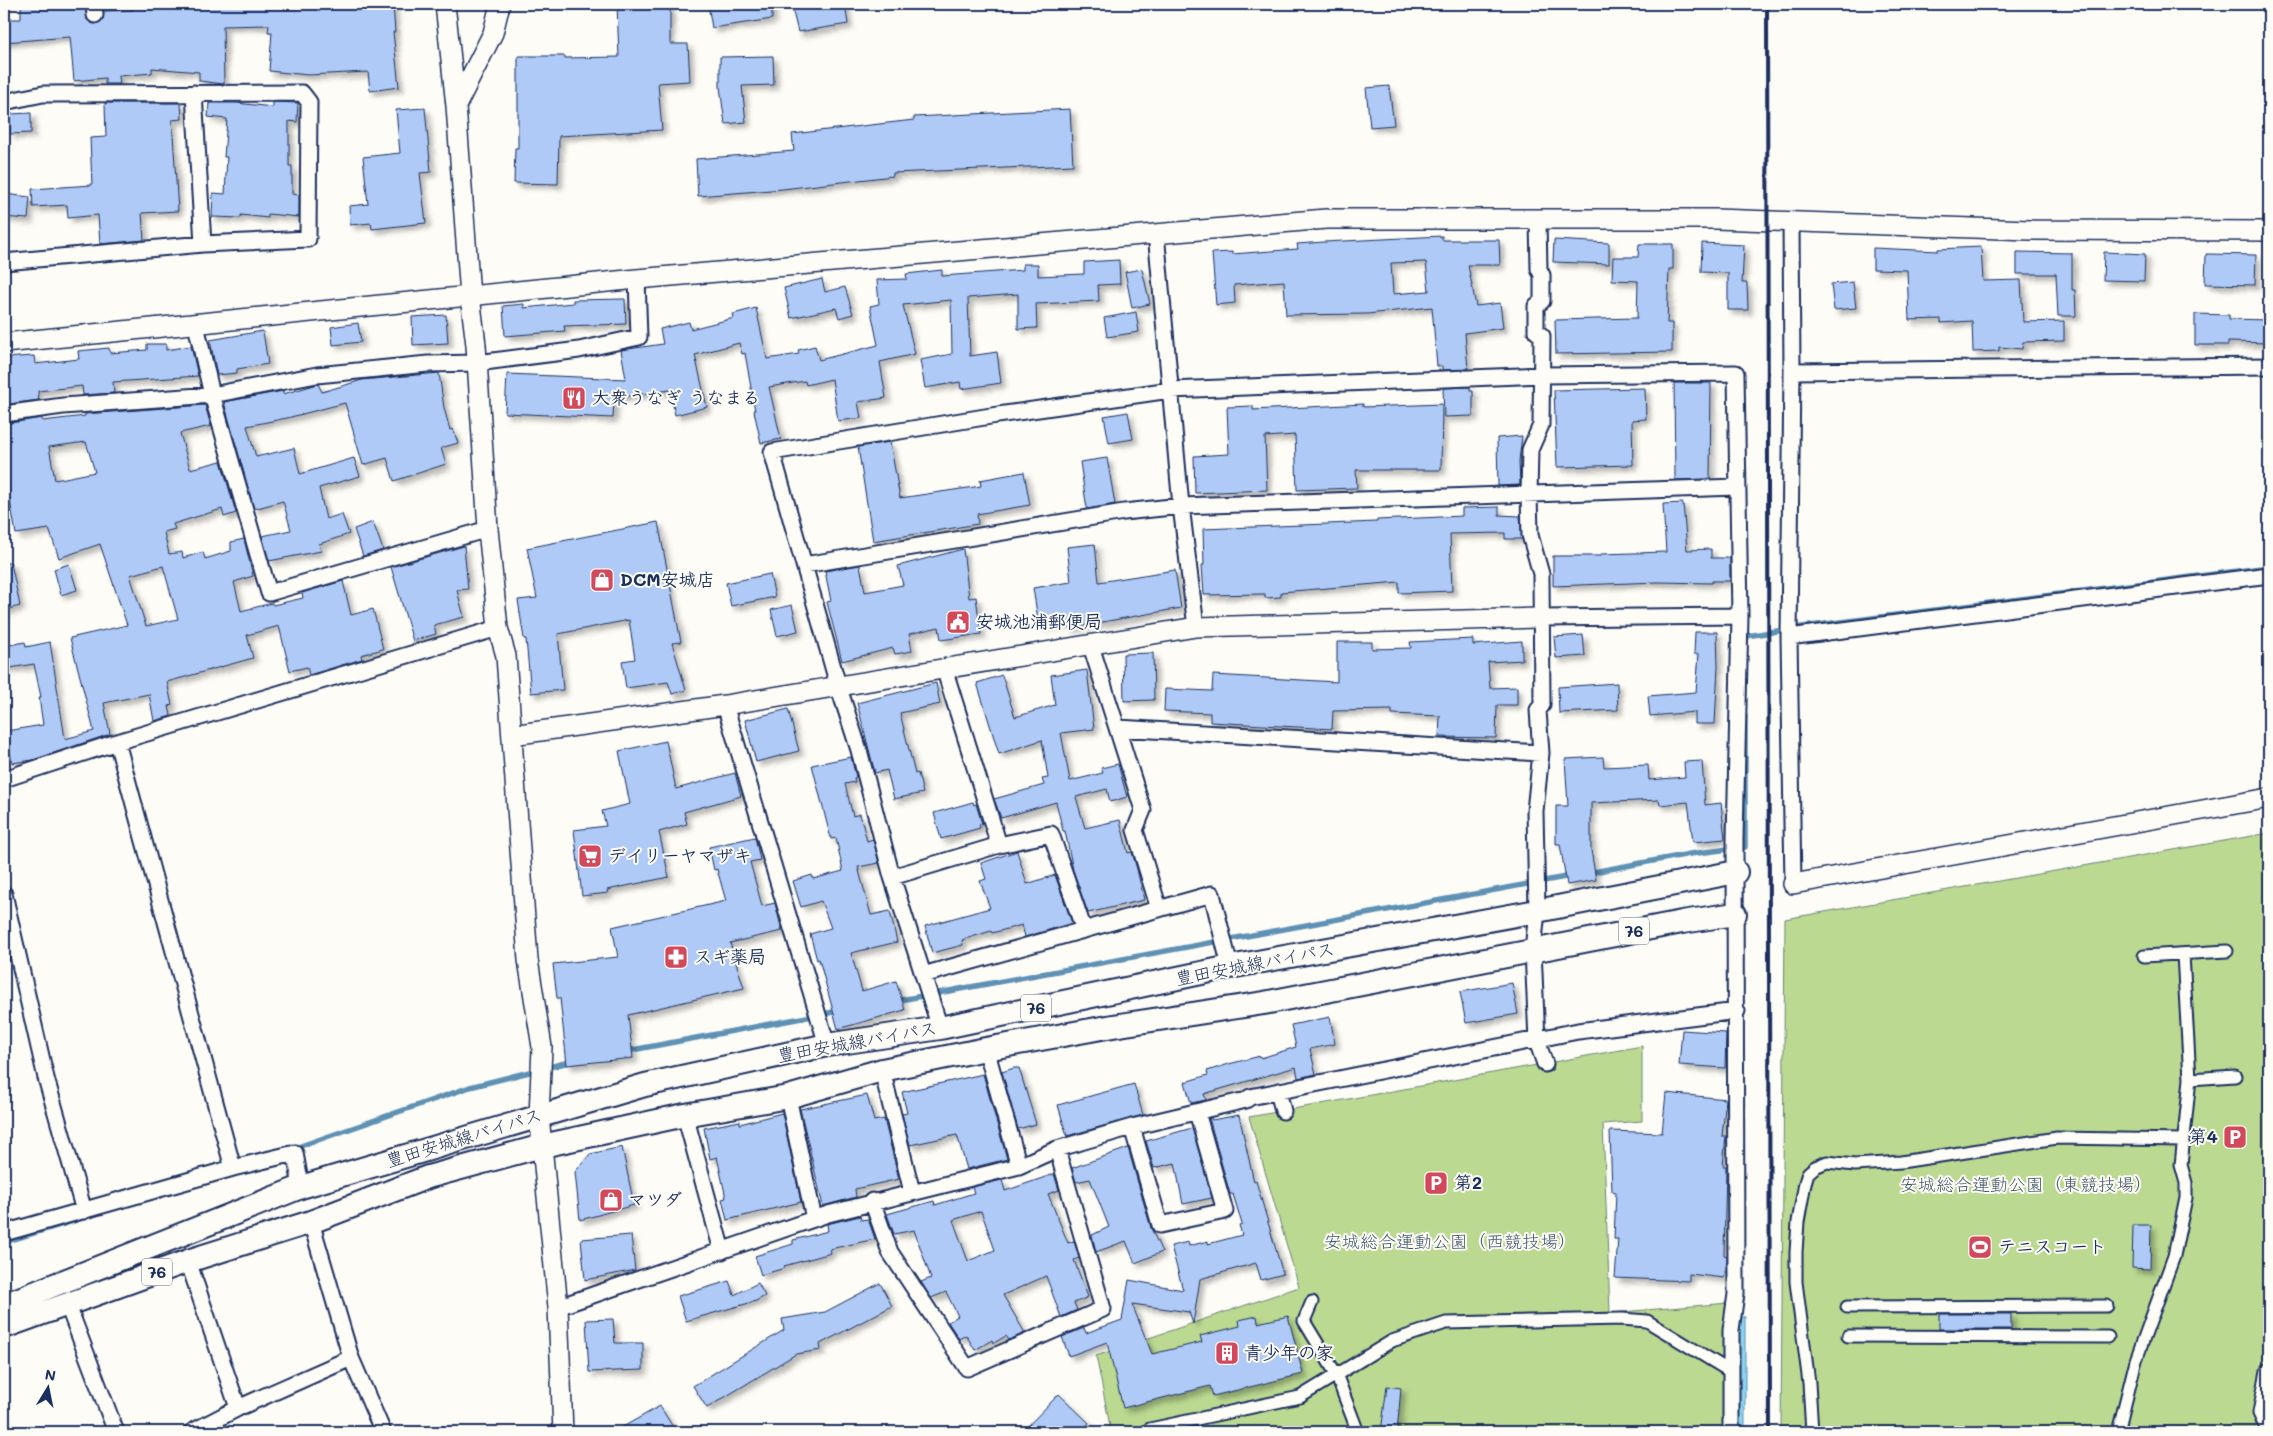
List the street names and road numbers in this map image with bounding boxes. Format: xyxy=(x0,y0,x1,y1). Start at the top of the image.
road number: 76 xyxy=(1619,918,1649,944)
street label: 豊田安城線バイパス xyxy=(1173,936,1336,990)
road number: 76 xyxy=(1021,994,1051,1021)
street label: 豊田安城線バイパス xyxy=(775,1015,939,1067)
street label: 豊田安城線バイパス xyxy=(383,1102,545,1172)
road number: 76 xyxy=(142,1258,172,1286)

